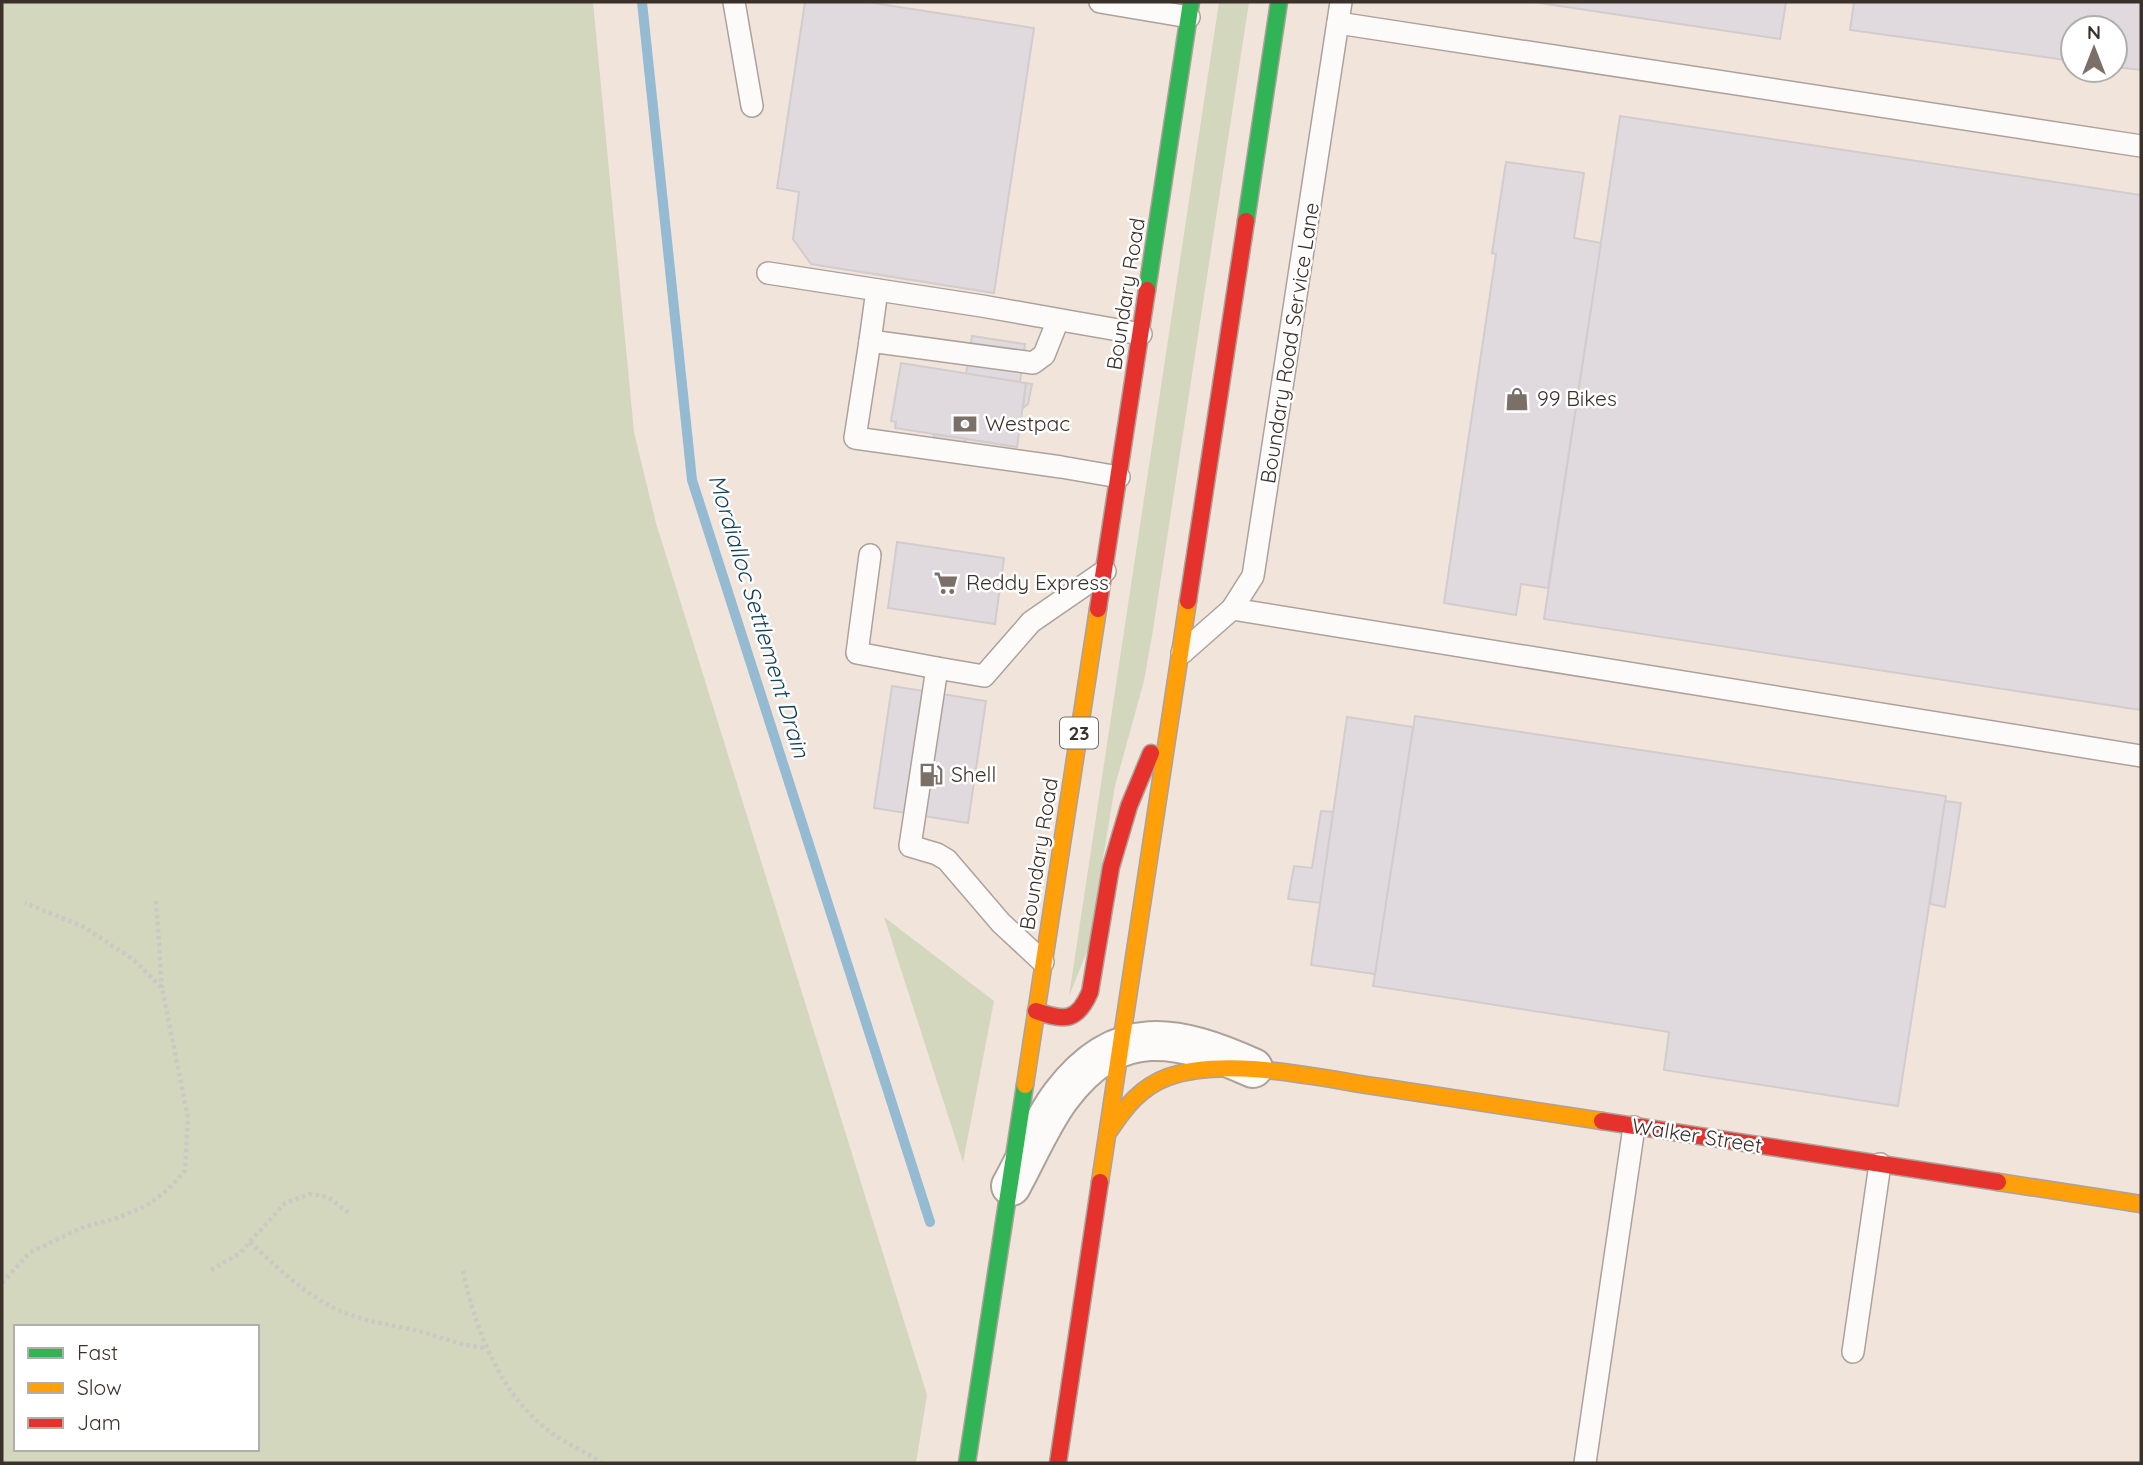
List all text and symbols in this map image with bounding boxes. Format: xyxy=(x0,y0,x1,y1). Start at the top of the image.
north arrow xyxy=(2059,14,2129,84)
text: N xyxy=(2087,20,2101,44)
street label: Boundary Road Service Lane xyxy=(1254,200,1324,485)
street label: Boundary Road xyxy=(1100,216,1150,372)
shop icon: 99 Bikes xyxy=(1503,385,1531,413)
place label: 99 Bikes xyxy=(1537,385,1617,411)
bank icon: Westpac xyxy=(951,410,979,438)
place label: Westpac xyxy=(985,410,1070,436)
water label: Mordialloc Settlement Drain xyxy=(703,471,817,762)
supermarket icon: Reddy Express xyxy=(932,569,960,597)
place label: Reddy Express xyxy=(966,569,1109,595)
road number: 23 xyxy=(1060,718,1098,748)
fuel station icon: Shell xyxy=(917,761,945,789)
place label: Shell xyxy=(951,761,996,787)
street label: Boundary Road xyxy=(1013,776,1063,932)
street label: Walker Street xyxy=(1630,1112,1764,1158)
legend xyxy=(14,1325,259,1451)
text: Fast xyxy=(77,1339,118,1365)
text: Slow xyxy=(77,1374,122,1400)
text: Jam xyxy=(77,1409,121,1435)

